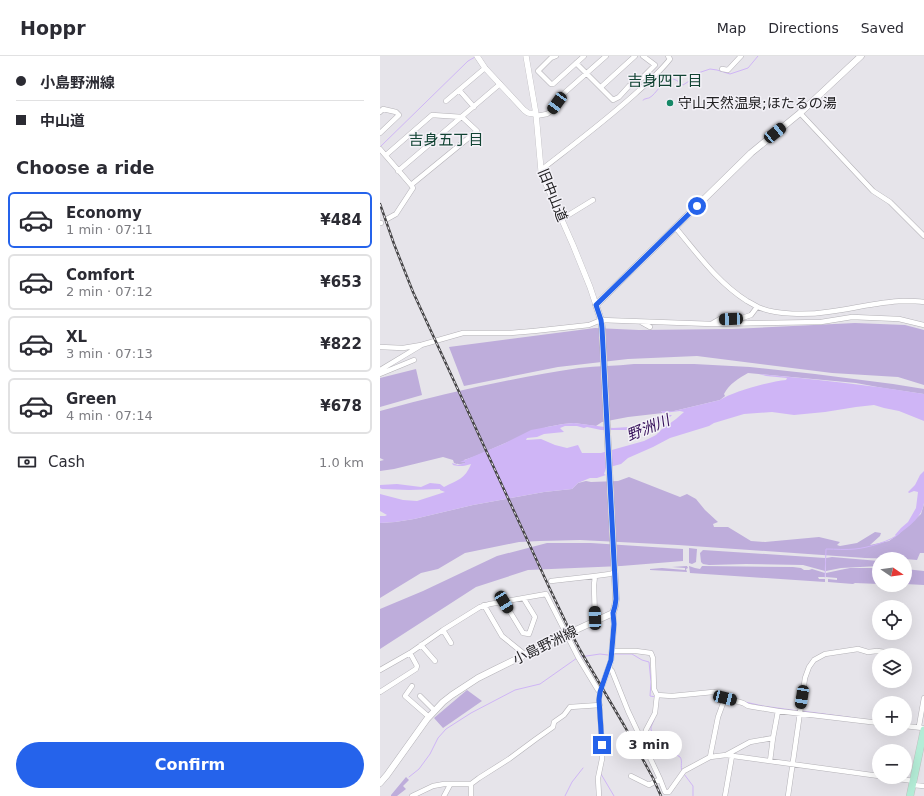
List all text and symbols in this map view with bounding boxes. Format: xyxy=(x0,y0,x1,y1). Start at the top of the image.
text: Hoppr xyxy=(20,17,86,39)
text: Map xyxy=(717,20,746,36)
text: Directions xyxy=(768,20,839,36)
text: Saved xyxy=(861,20,904,36)
district label: 吉身四丁目 xyxy=(627,72,703,90)
text: 小島野洲線 xyxy=(40,74,115,92)
car xyxy=(545,90,569,116)
place label: 守山天然温泉;ほたるの湯 xyxy=(678,95,837,111)
marker: 守山天然温泉;ほたるの湯 xyxy=(665,98,675,108)
text: 中山道 xyxy=(40,112,85,130)
car xyxy=(762,121,788,145)
district label: 吉身五丁目 xyxy=(408,131,484,149)
text: Choose a ride xyxy=(16,157,155,178)
street label: 旧中山道 xyxy=(535,166,571,224)
route start xyxy=(688,197,706,215)
icon: car xyxy=(18,202,54,238)
text: Economy xyxy=(66,204,142,222)
text: ¥484 xyxy=(320,211,362,229)
text: 1 min · 07:11 xyxy=(66,222,153,237)
icon: car xyxy=(18,264,54,300)
text: Comfort xyxy=(66,266,134,284)
text: ¥653 xyxy=(320,273,362,291)
text: 2 min · 07:12 xyxy=(66,284,153,299)
car xyxy=(719,313,743,325)
icon: car xyxy=(18,326,54,362)
text: XL xyxy=(66,328,87,346)
text: ¥822 xyxy=(320,335,362,353)
text: 3 min · 07:13 xyxy=(66,346,153,361)
icon: car xyxy=(18,388,54,424)
text: Green xyxy=(66,390,117,408)
text: ¥678 xyxy=(320,397,362,415)
text: 4 min · 07:14 xyxy=(66,408,153,423)
water label: 野洲川 xyxy=(624,410,674,445)
icon: cash xyxy=(16,451,38,473)
text: Cash xyxy=(48,453,85,471)
text: 1.0 km xyxy=(319,455,364,470)
north arrow xyxy=(872,552,912,592)
map controls xyxy=(872,552,912,784)
car xyxy=(493,589,515,615)
button: locate xyxy=(872,600,912,640)
car xyxy=(589,606,601,630)
street label: 小島野洲線 xyxy=(510,622,580,668)
button: layers xyxy=(872,648,912,688)
car xyxy=(794,684,810,710)
car xyxy=(712,689,738,707)
button: + xyxy=(872,696,912,736)
callout: 3 min xyxy=(616,731,682,759)
route end xyxy=(593,736,611,754)
text: 3 min xyxy=(629,737,669,752)
button: Confirm xyxy=(16,742,364,788)
button: − xyxy=(872,744,912,784)

